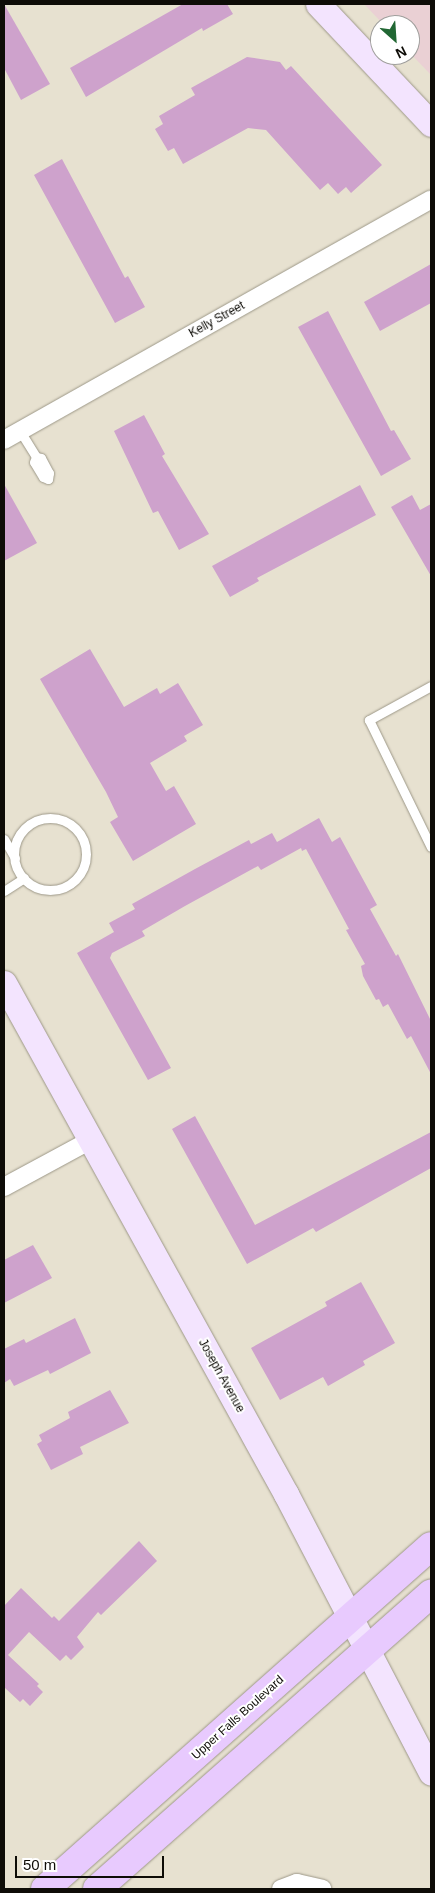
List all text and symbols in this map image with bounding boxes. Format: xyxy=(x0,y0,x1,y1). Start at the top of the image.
north arrow xyxy=(370,15,420,65)
text: N xyxy=(393,43,409,62)
street label: Kelly Street xyxy=(187,299,247,341)
street label: Joseph Avenue xyxy=(195,1336,247,1416)
street label: Upper Falls Boulevard xyxy=(189,1673,287,1763)
scale bar xyxy=(18,1846,166,1878)
text: 50 m xyxy=(23,1856,56,1873)

